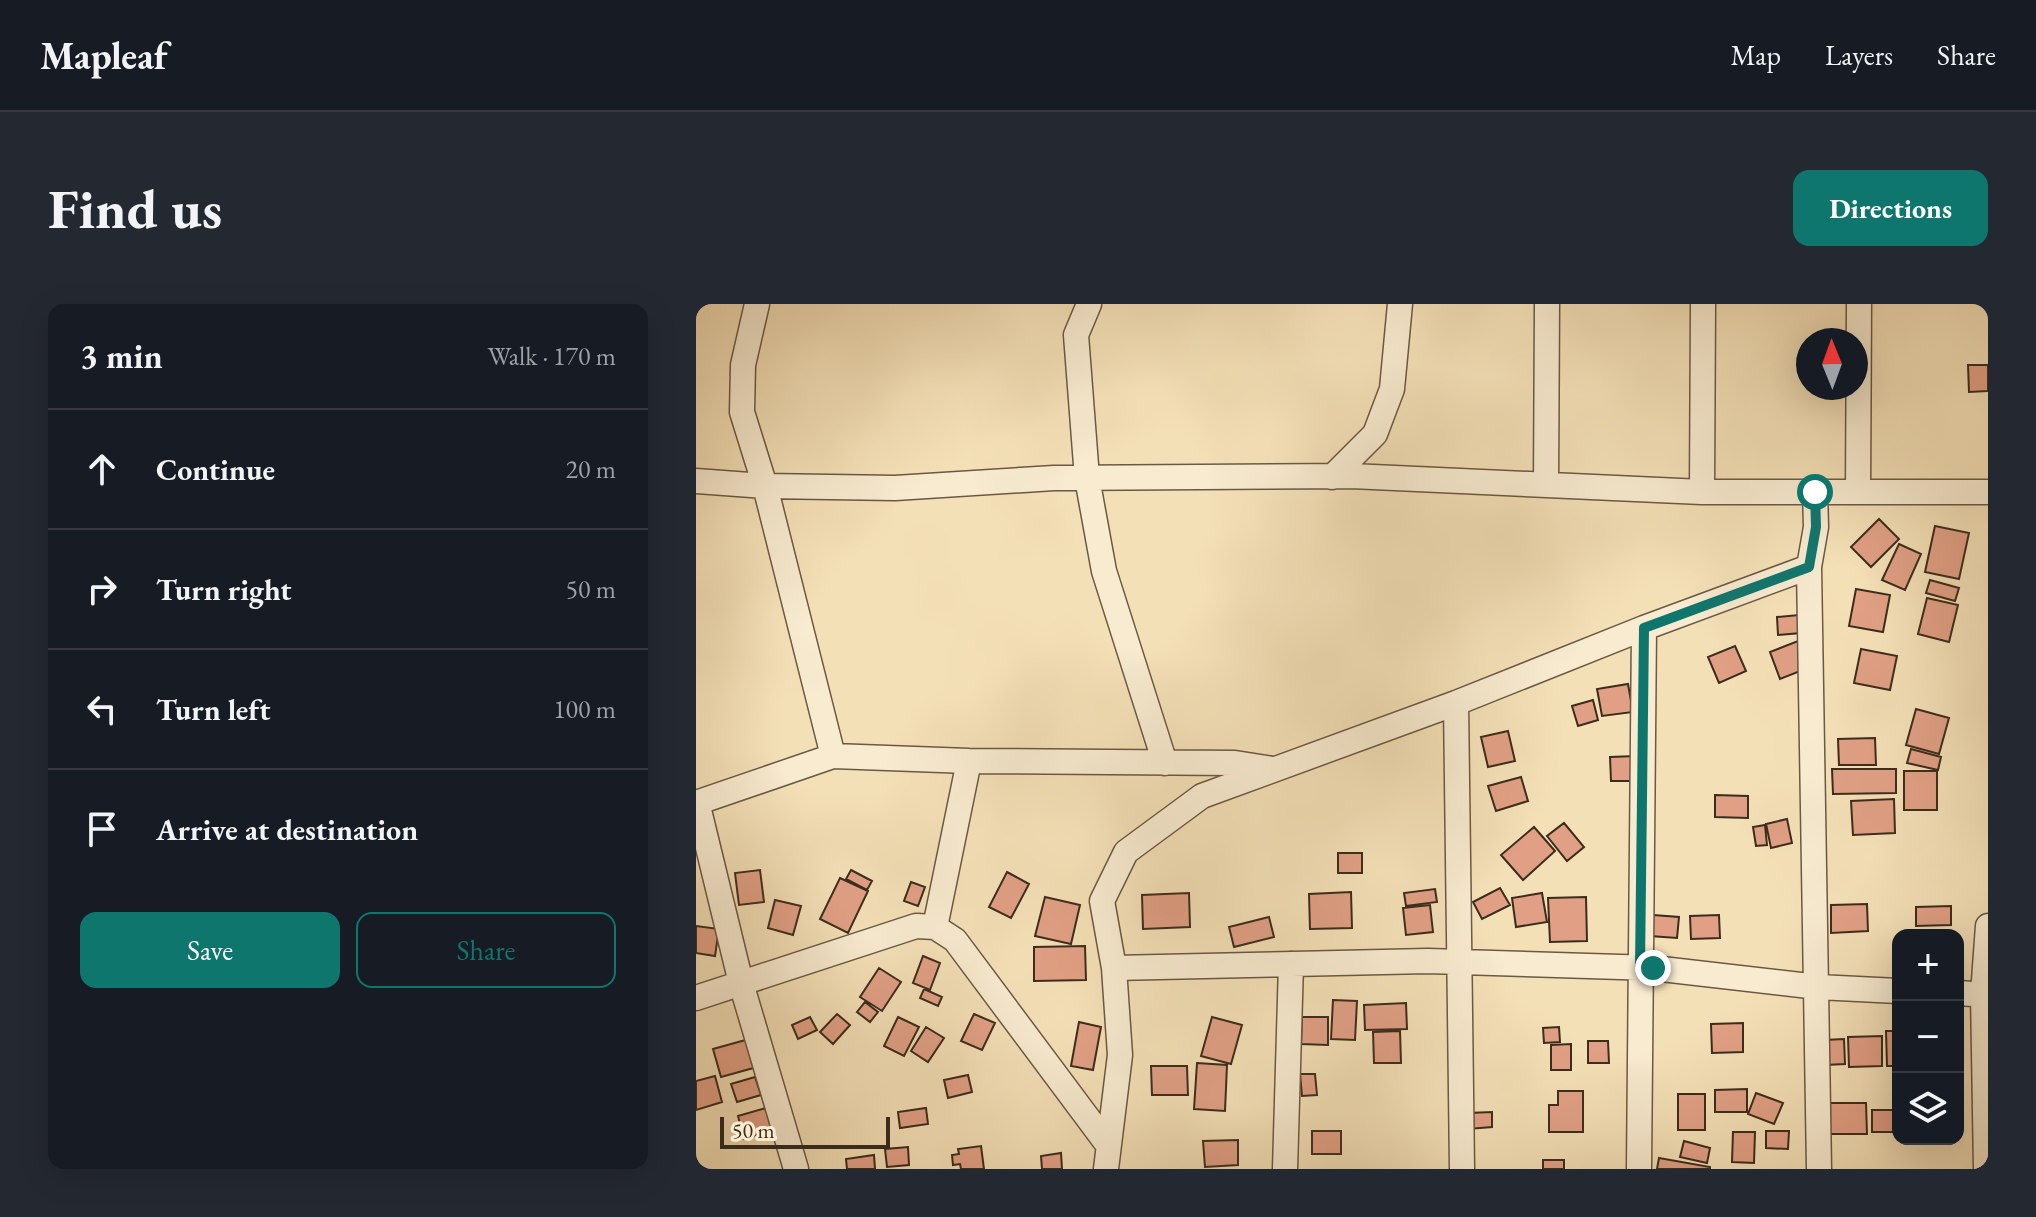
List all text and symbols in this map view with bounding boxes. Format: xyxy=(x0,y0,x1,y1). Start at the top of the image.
text: Mapleaf xyxy=(40,31,167,80)
text: Map xyxy=(1731,37,1781,73)
text: Layers xyxy=(1825,37,1893,73)
text: Share xyxy=(1937,37,1996,73)
button: Directions xyxy=(1793,170,1988,246)
text: Find us xyxy=(48,172,222,245)
north arrow xyxy=(1796,328,1868,400)
text: 3 min xyxy=(80,334,163,378)
text: Walk · 170 m xyxy=(488,339,616,373)
icon: ahead xyxy=(80,447,124,491)
text: Continue xyxy=(156,450,275,489)
text: 20 m xyxy=(566,452,616,486)
route start xyxy=(1797,474,1833,510)
icon: right xyxy=(80,567,124,611)
text: Turn right xyxy=(156,570,292,609)
text: 50 m xyxy=(566,572,616,606)
icon: left xyxy=(80,687,124,731)
text: Turn left xyxy=(156,690,270,729)
text: 100 m xyxy=(553,692,616,726)
icon: arrive xyxy=(80,807,124,851)
text: Arrive at destination xyxy=(156,810,418,849)
button: Save xyxy=(80,912,340,988)
button: Share xyxy=(356,912,616,988)
map controls xyxy=(1892,929,1964,1145)
button: + xyxy=(1892,929,1964,1001)
route end xyxy=(1635,950,1671,986)
button: − xyxy=(1892,1001,1964,1073)
button: layers xyxy=(1892,1073,1964,1145)
scale bar xyxy=(720,1113,890,1149)
text: 50 m xyxy=(732,1116,775,1145)

